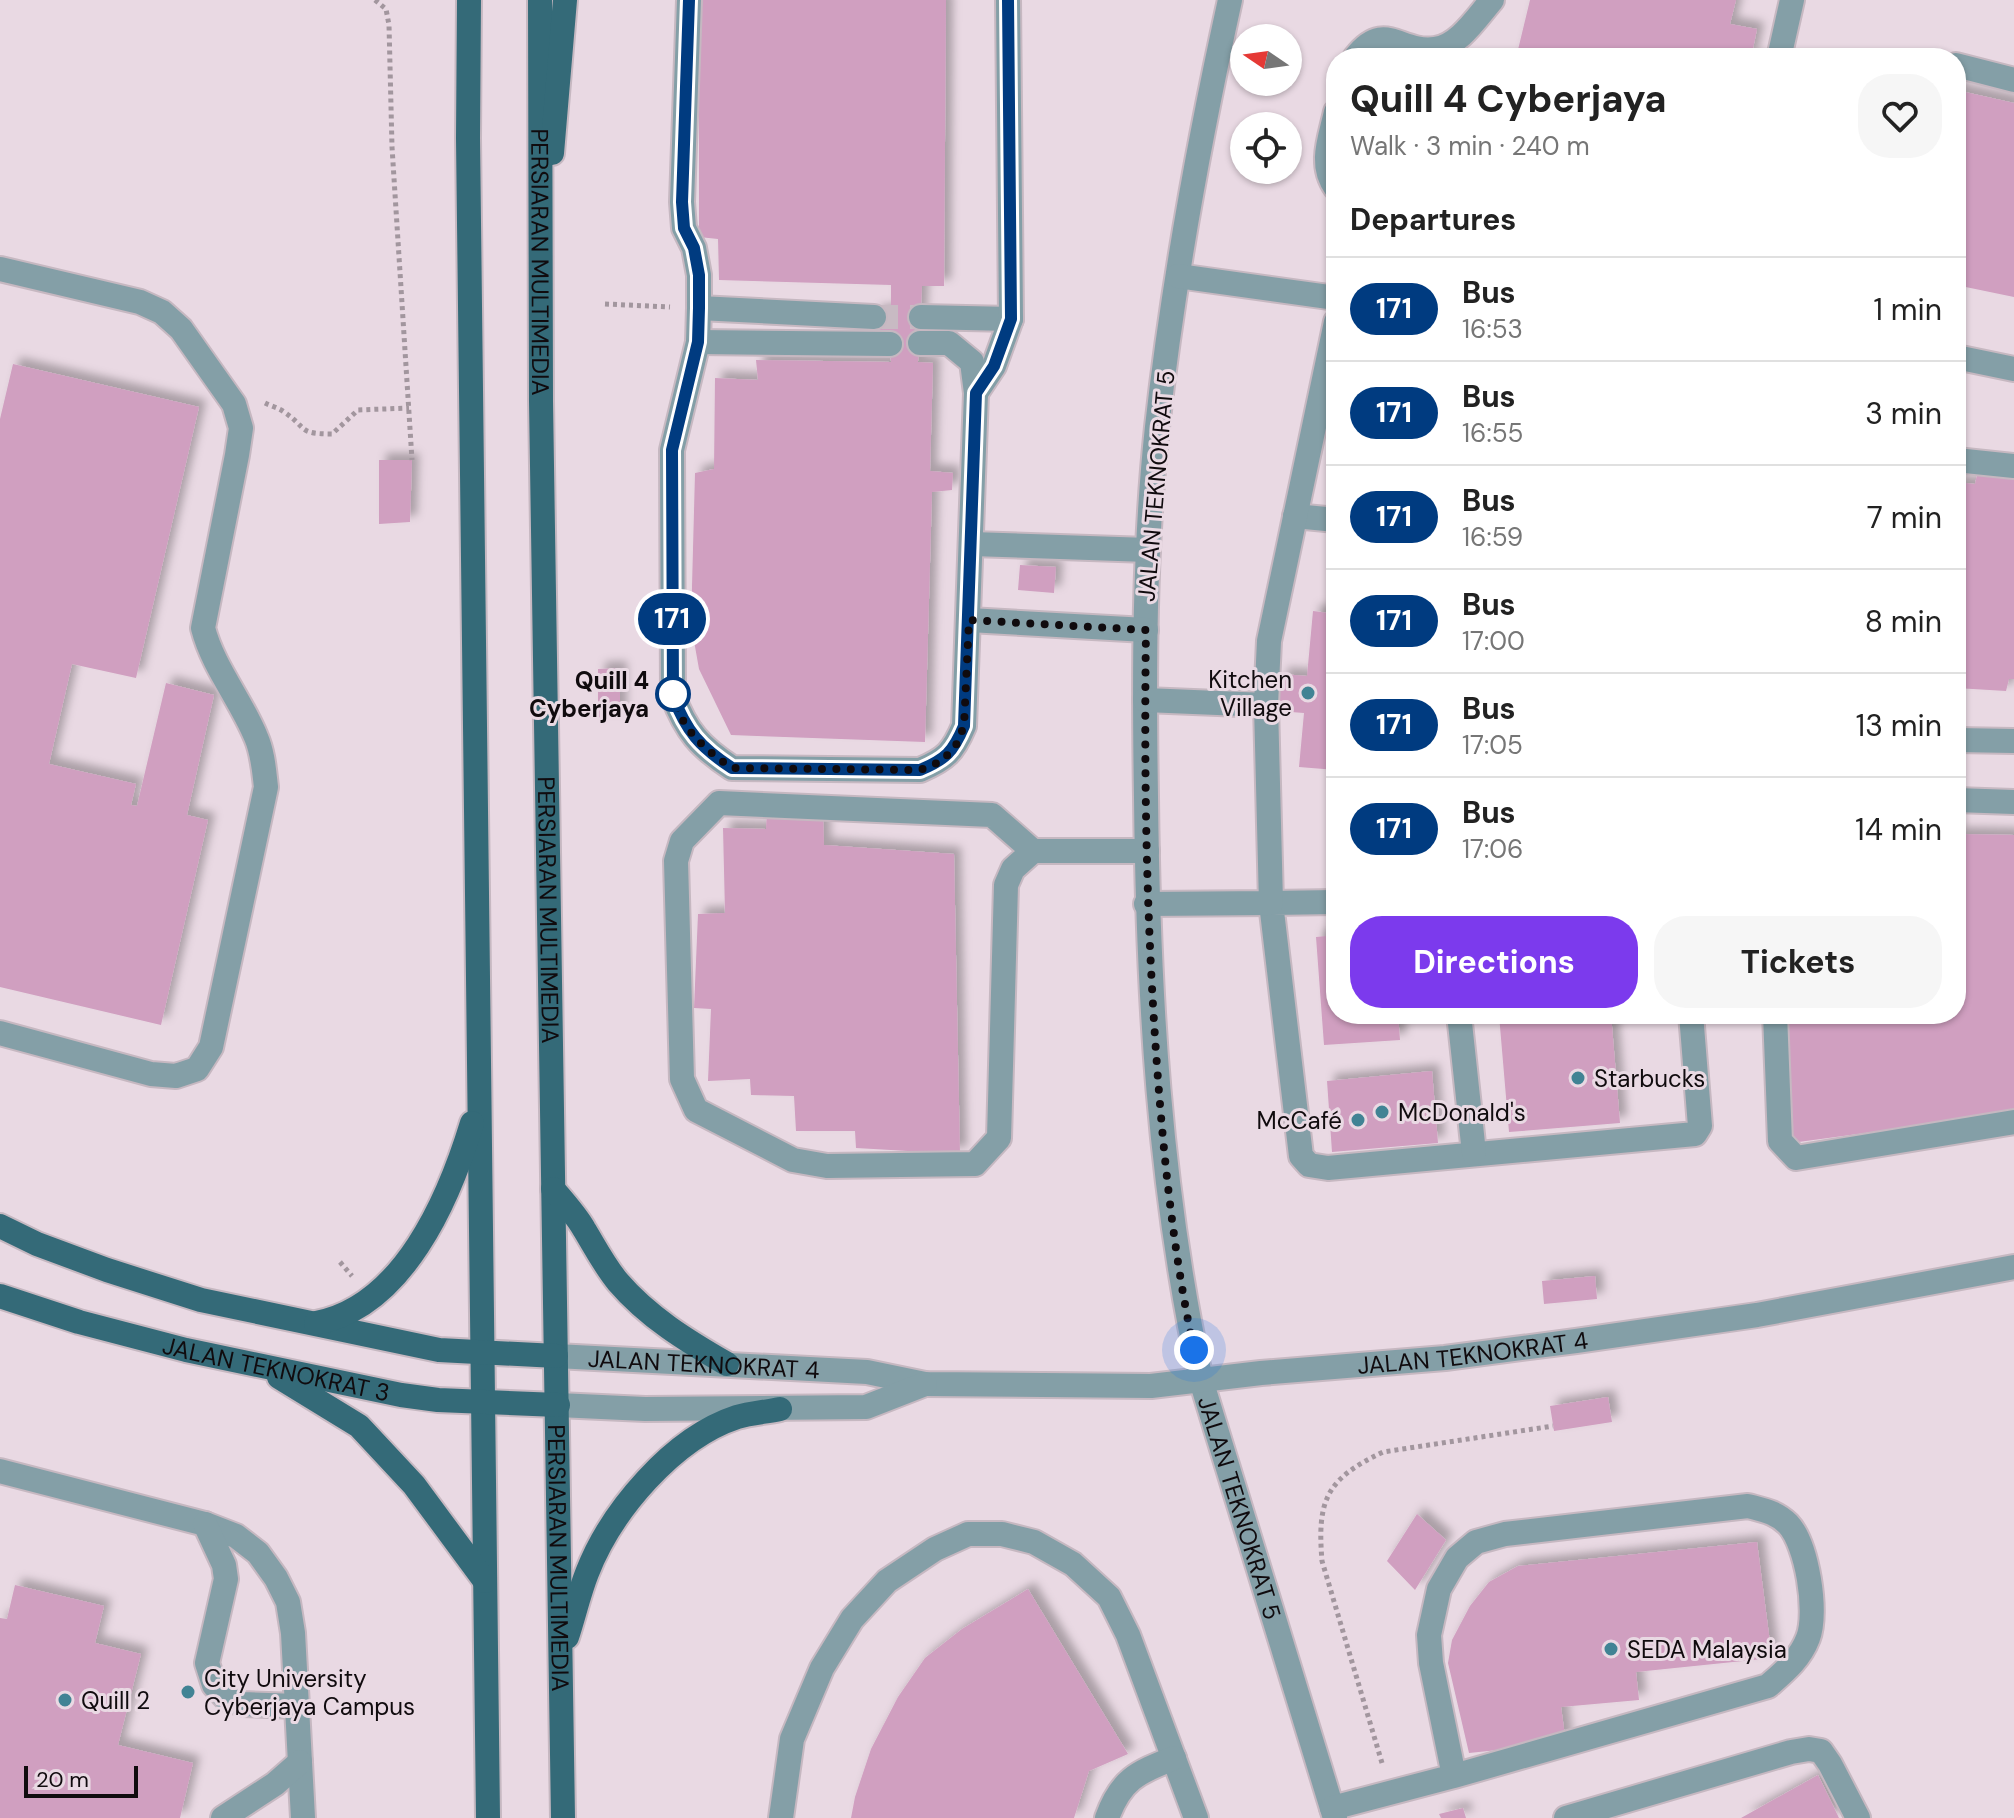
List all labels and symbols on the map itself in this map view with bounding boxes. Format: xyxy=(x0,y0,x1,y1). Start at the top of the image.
north arrow xyxy=(1230,24,1302,96)
street label: PERSIARAN MULTIMEDIA xyxy=(525,128,556,396)
street label: JALAN TEKNOKRAT 5 xyxy=(1130,369,1182,603)
line badge: 171 xyxy=(626,593,718,645)
place label: Kitchen Village xyxy=(1208,664,1292,723)
place label: Quill 4 Cyberjaya xyxy=(529,665,649,724)
marker: Quill 4 Cyberjaya xyxy=(656,677,690,711)
marker: Kitchen Village xyxy=(1299,684,1317,702)
street label: PERSIARAN MULTIMEDIA xyxy=(531,776,566,1044)
place label: Starbucks xyxy=(1594,1063,1705,1094)
marker: Starbucks xyxy=(1569,1069,1587,1087)
place label: McDonald's xyxy=(1398,1097,1526,1128)
marker: McDonald's xyxy=(1373,1103,1391,1121)
place label: McCafé xyxy=(1257,1105,1342,1136)
marker: McCafé xyxy=(1349,1111,1367,1129)
street label: JALAN TEKNOKRAT 4 xyxy=(1356,1324,1590,1381)
street label: JALAN TEKNOKRAT 3 xyxy=(159,1329,393,1408)
your location xyxy=(1174,1330,1214,1370)
street label: JALAN TEKNOKRAT 4 xyxy=(587,1342,820,1385)
street label: JALAN TEKNOKRAT 5 xyxy=(1191,1392,1289,1623)
street label: PERSIARAN MULTIMEDIA xyxy=(541,1424,577,1692)
place label: SEDA Malaysia xyxy=(1627,1634,1787,1665)
marker: SEDA Malaysia xyxy=(1602,1640,1620,1658)
place label: City University Cyberjaya Campus xyxy=(204,1663,415,1722)
marker: City University Cyberjaya Campus xyxy=(179,1683,197,1701)
place label: Quill 2 xyxy=(81,1685,150,1716)
marker: Quill 2 xyxy=(56,1691,74,1709)
scale bar xyxy=(24,1762,138,1798)

